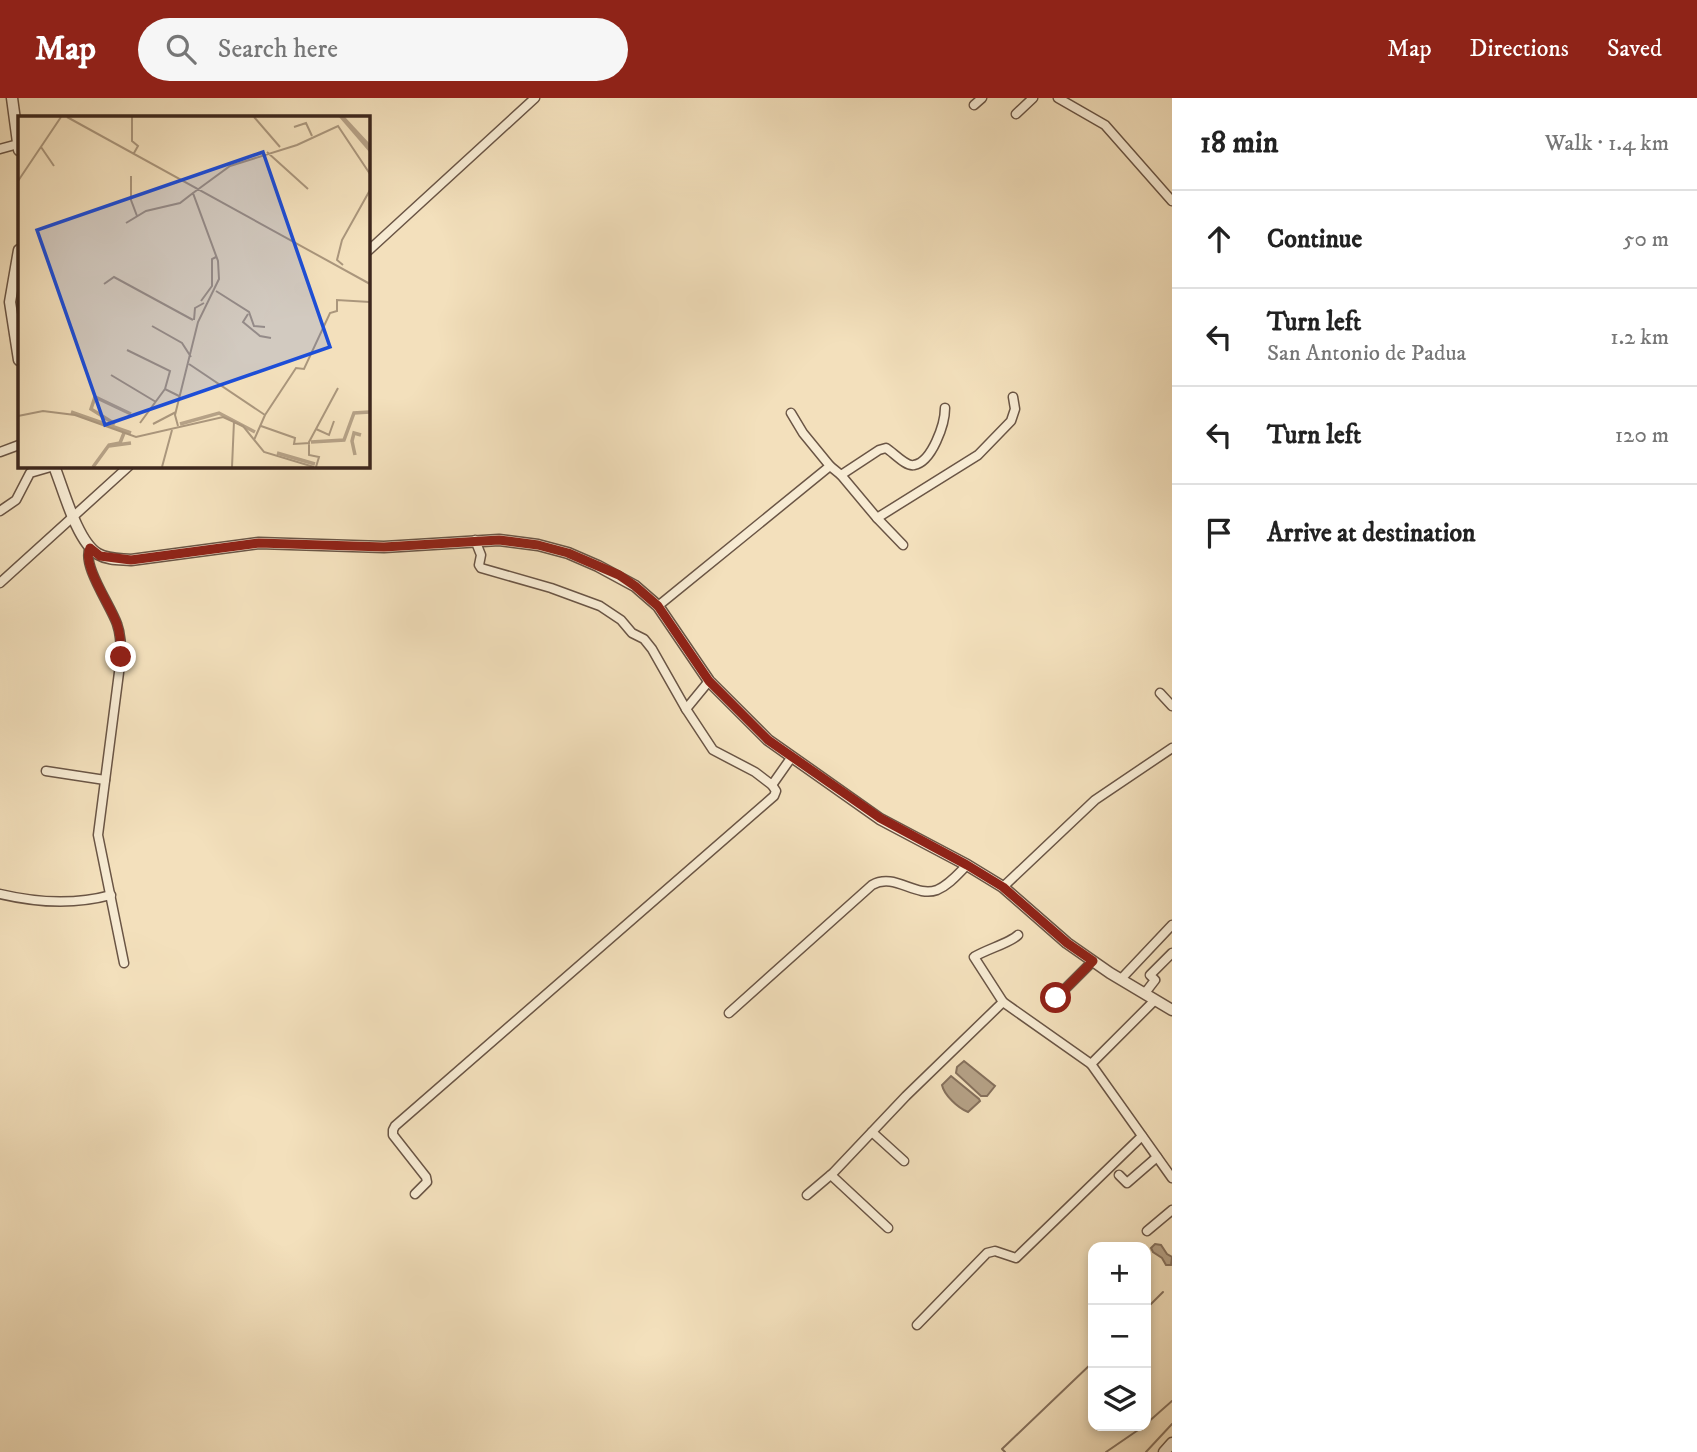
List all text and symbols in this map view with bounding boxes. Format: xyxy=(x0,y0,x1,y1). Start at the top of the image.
search box xyxy=(138,18,628,81)
text: Map xyxy=(35,29,96,70)
icon: search xyxy=(162,30,200,68)
text: Search here xyxy=(218,33,338,66)
text: Map xyxy=(1387,34,1432,64)
text: Directions xyxy=(1470,34,1569,64)
text: Saved xyxy=(1607,34,1662,64)
inset map xyxy=(18,116,369,467)
text: 18 min xyxy=(1200,125,1278,162)
text: Walk · 1.4 km xyxy=(1545,129,1669,158)
icon: ahead xyxy=(1200,220,1238,258)
text: Continue xyxy=(1267,223,1362,256)
text: 50 m xyxy=(1623,225,1669,254)
text: Turn left xyxy=(1267,306,1361,339)
icon: left xyxy=(1200,318,1238,356)
text: 1.2 km xyxy=(1610,323,1669,352)
text: San Antonio de Padua xyxy=(1267,339,1466,368)
icon: left xyxy=(1200,416,1238,454)
text: Turn left xyxy=(1267,419,1361,452)
text: 120 m xyxy=(1615,421,1669,450)
icon: arrive xyxy=(1200,514,1238,552)
text: Arrive at destination xyxy=(1267,517,1476,550)
route end xyxy=(105,641,136,672)
route start xyxy=(1040,982,1071,1013)
map controls xyxy=(1088,1242,1151,1431)
button: + xyxy=(1088,1242,1151,1305)
button: − xyxy=(1088,1305,1151,1368)
button: layers xyxy=(1088,1368,1151,1431)

